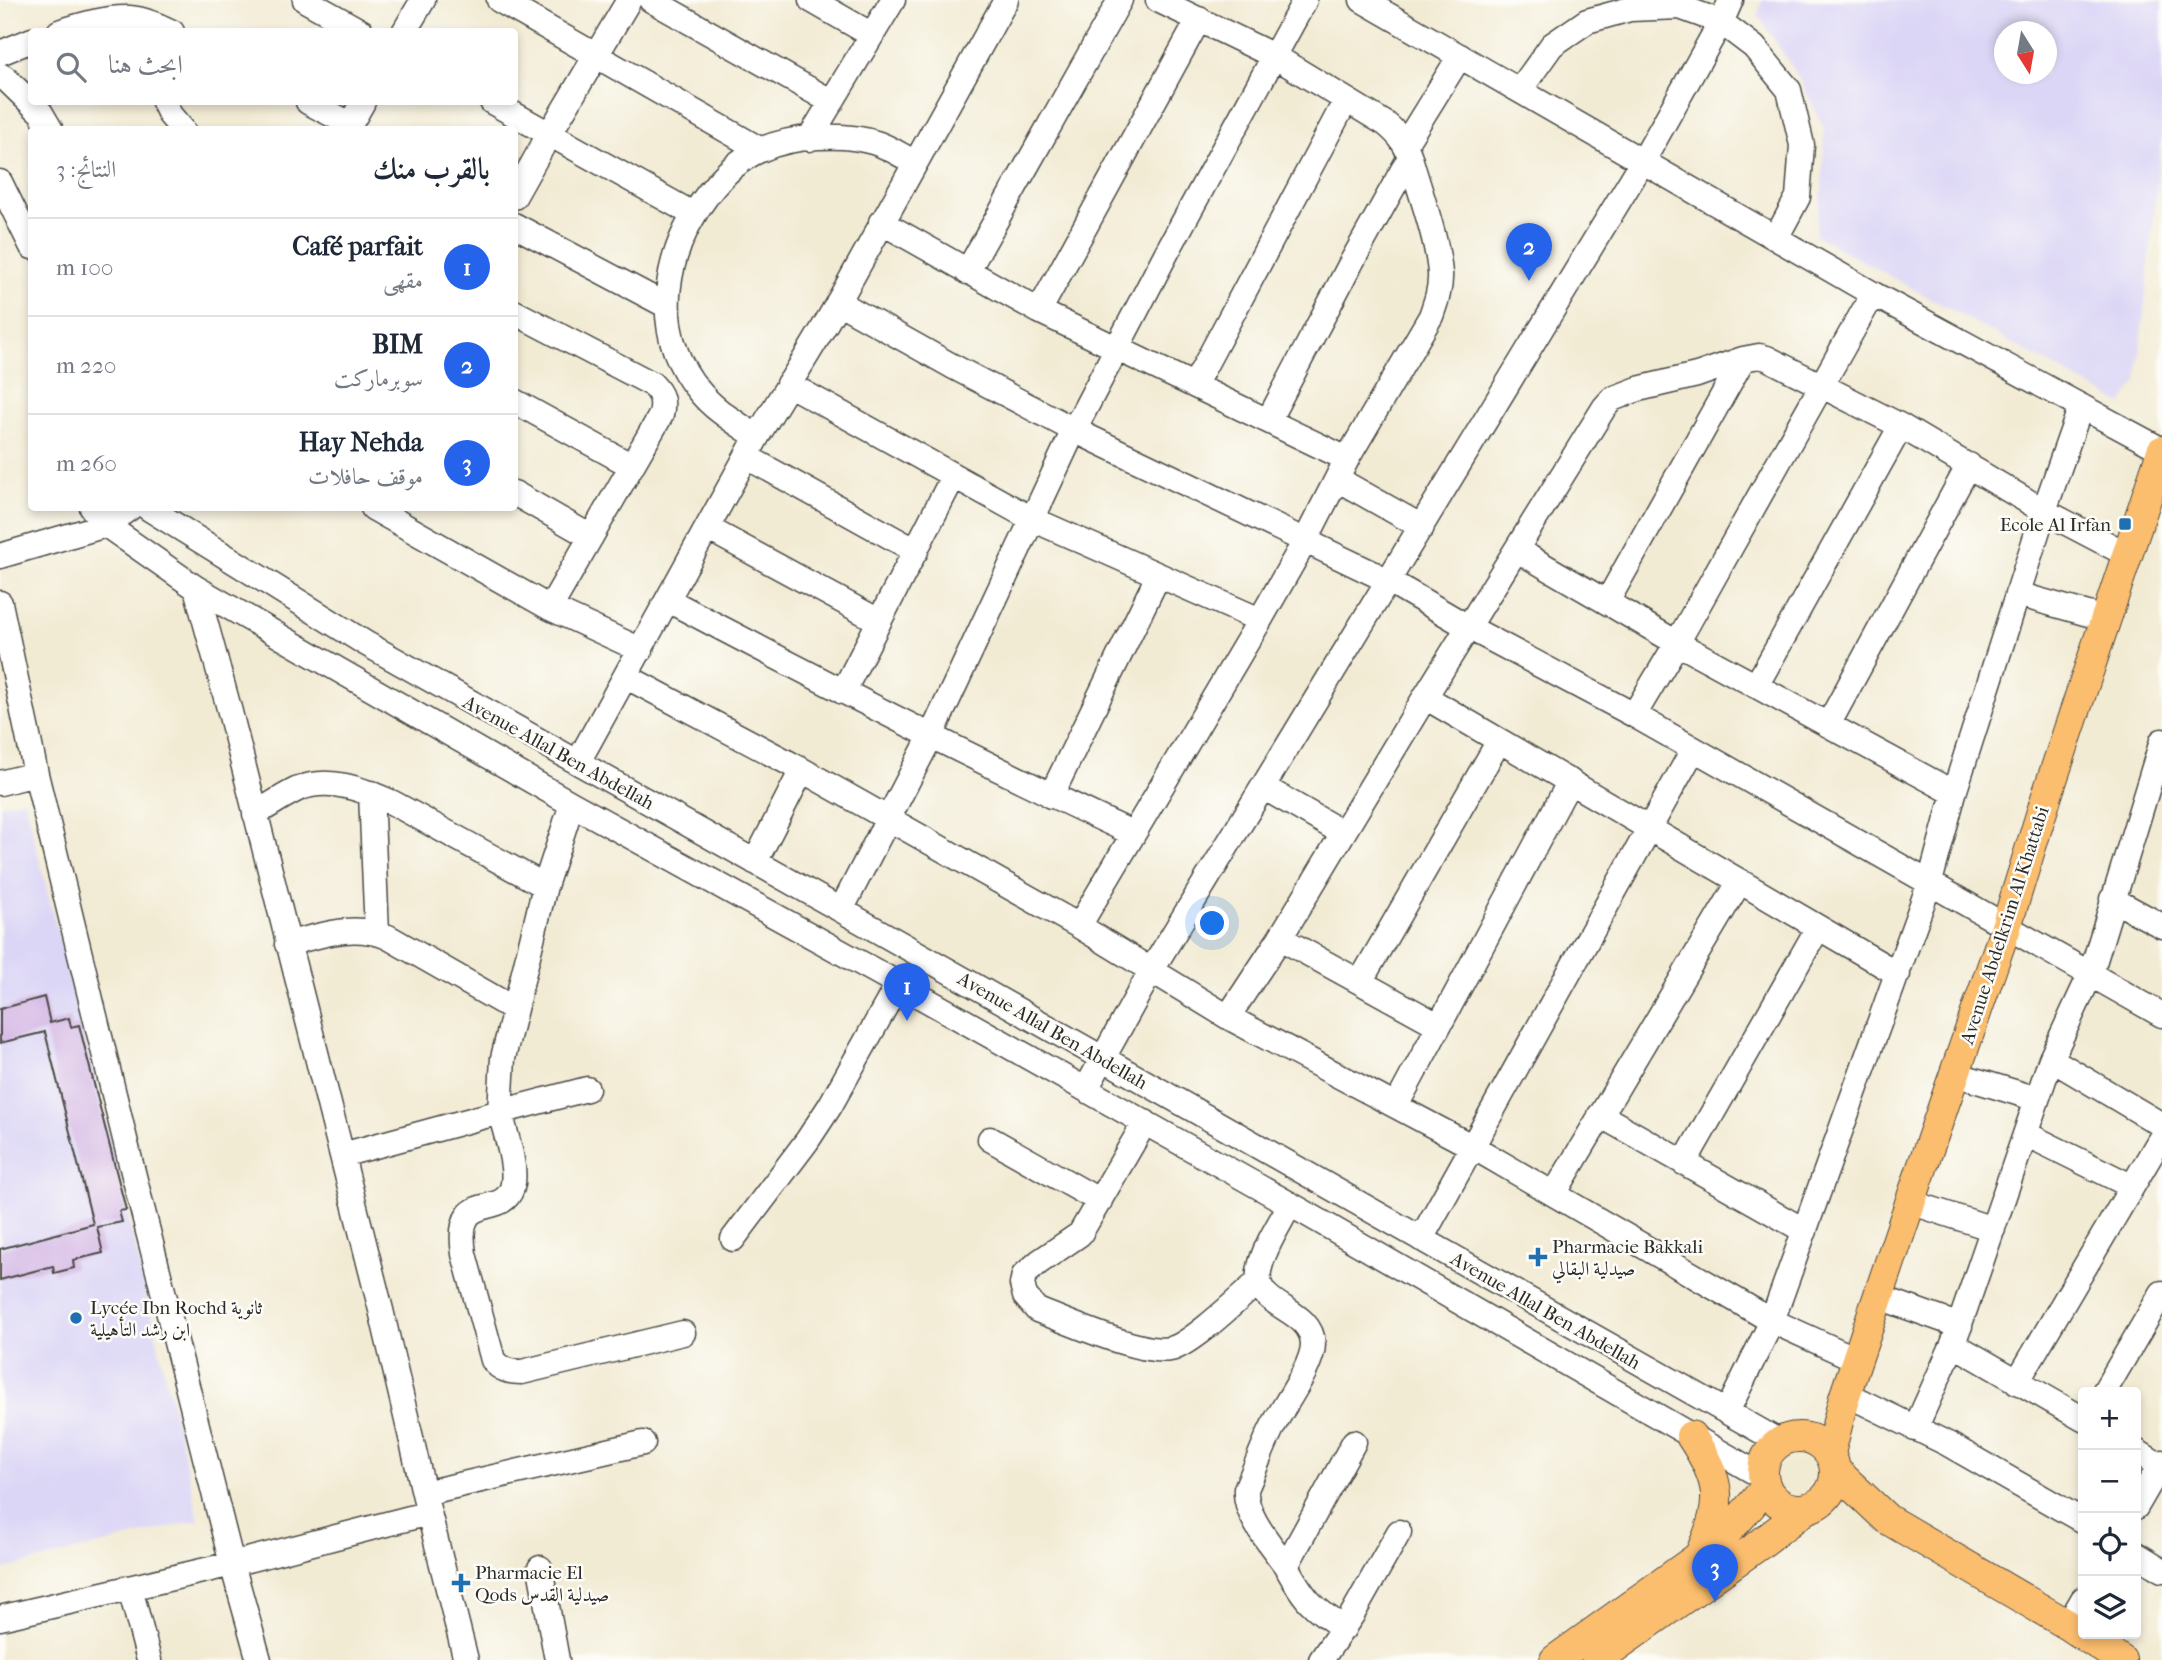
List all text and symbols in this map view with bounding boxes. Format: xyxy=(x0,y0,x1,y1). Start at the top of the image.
north arrow xyxy=(1994,21,2057,84)
search box xyxy=(28,28,518,105)
icon: search xyxy=(52,48,90,86)
text: ابحث هنا xyxy=(108,49,183,80)
text: بالقرب منك xyxy=(373,152,490,187)
text: النتائج: 3 xyxy=(56,156,116,183)
pin: 2 xyxy=(1506,223,1552,281)
text: Café parfait xyxy=(292,231,423,262)
text: 100 m xyxy=(56,254,114,281)
text: 1 xyxy=(463,254,471,281)
text: مقهى xyxy=(383,267,423,294)
text: BIM xyxy=(372,329,423,360)
text: 220 m xyxy=(56,352,116,379)
text: 2 xyxy=(461,352,473,379)
text: سوبرماركت xyxy=(334,365,423,392)
text: Hay Nehda xyxy=(299,427,423,458)
text: 260 m xyxy=(56,450,117,477)
text: 3 xyxy=(462,450,472,477)
text: موقف حافلات xyxy=(308,463,423,490)
place label: Ecole Al Irfan xyxy=(2000,514,2111,536)
marker: Ecole Al Irfan xyxy=(2117,516,2133,532)
street label: Avenue Allal Ben Abdellah xyxy=(458,691,658,815)
street label: Avenue Abdelkrim Al Khattabi xyxy=(1956,803,2054,1048)
your location xyxy=(1195,906,1229,940)
pin: 1 xyxy=(884,963,930,1021)
street label: Avenue Allal Ben Abdellah xyxy=(953,967,1151,1094)
place label: Pharmacie Bakkali صيدلية البقالي xyxy=(1552,1236,1704,1284)
street label: Avenue Allal Ben Abdellah xyxy=(1446,1247,1644,1374)
marker: Pharmacie Bakkali صيدلية البقالي xyxy=(1530,1249,1546,1265)
place label: Lycée Ibn Rochd ثانوية ابن رشد التأهيلية xyxy=(90,1297,263,1341)
marker: Lycée Ibn Rochd ثانوية ابن رشد التأهيلية xyxy=(68,1310,84,1326)
map controls xyxy=(2078,1387,2141,1639)
button: + xyxy=(2078,1387,2141,1450)
button: − xyxy=(2078,1450,2141,1513)
button: locate xyxy=(2078,1513,2141,1576)
pin: 3 xyxy=(1692,1544,1738,1602)
place label: Pharmacie El Qods صيدلية القدس xyxy=(475,1562,609,1606)
marker: Pharmacie El Qods صيدلية القدس xyxy=(453,1575,469,1591)
button: layers xyxy=(2078,1576,2141,1639)

